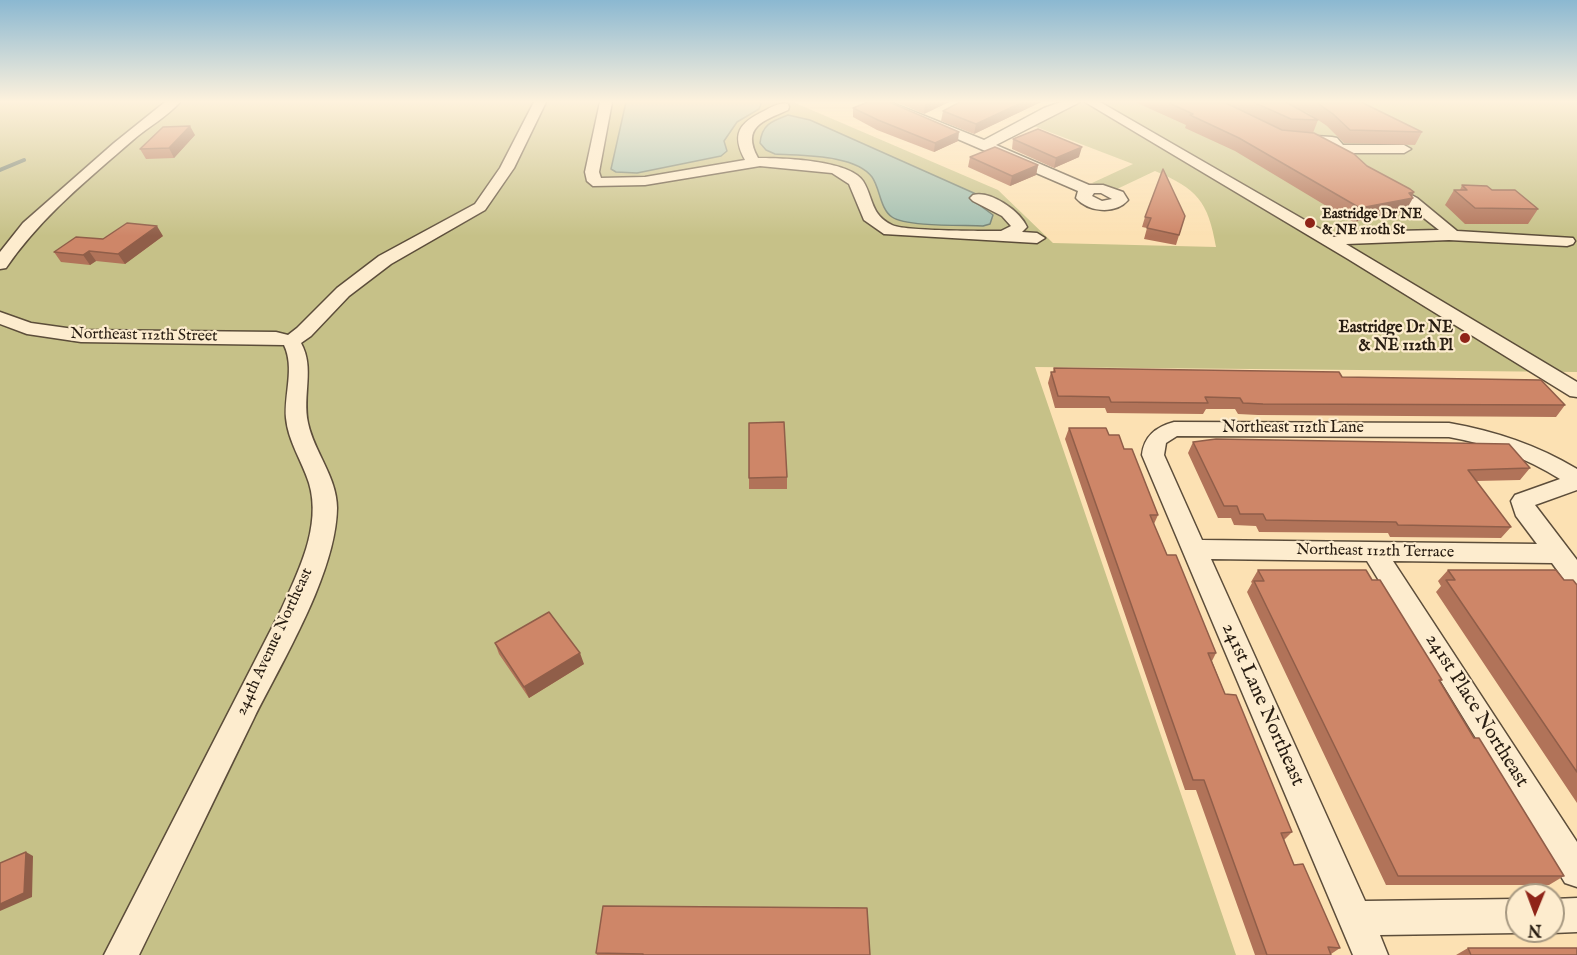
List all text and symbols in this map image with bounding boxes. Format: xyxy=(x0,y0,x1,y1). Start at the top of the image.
place label: Eastridge Dr NE & NE 110th St xyxy=(1322,207,1422,240)
marker: Eastridge Dr NE & NE 110th St xyxy=(1303,216,1317,230)
place label: Eastridge Dr NE & NE 112th Pl xyxy=(1339,319,1453,357)
street label: Northeast 112th Street xyxy=(70,325,218,347)
marker: Eastridge Dr NE & NE 112th Pl xyxy=(1458,331,1472,345)
street label: Northeast 112th Lane xyxy=(1222,419,1364,439)
street label: Northeast 112th Terrace xyxy=(1296,541,1454,563)
street label: 244th Avenue Northeast xyxy=(232,565,318,719)
street label: 241st Lane Northeast xyxy=(1215,620,1309,790)
street label: 241st Place Northeast xyxy=(1419,630,1533,792)
north arrow xyxy=(1505,883,1565,943)
text: N xyxy=(1528,919,1542,939)

